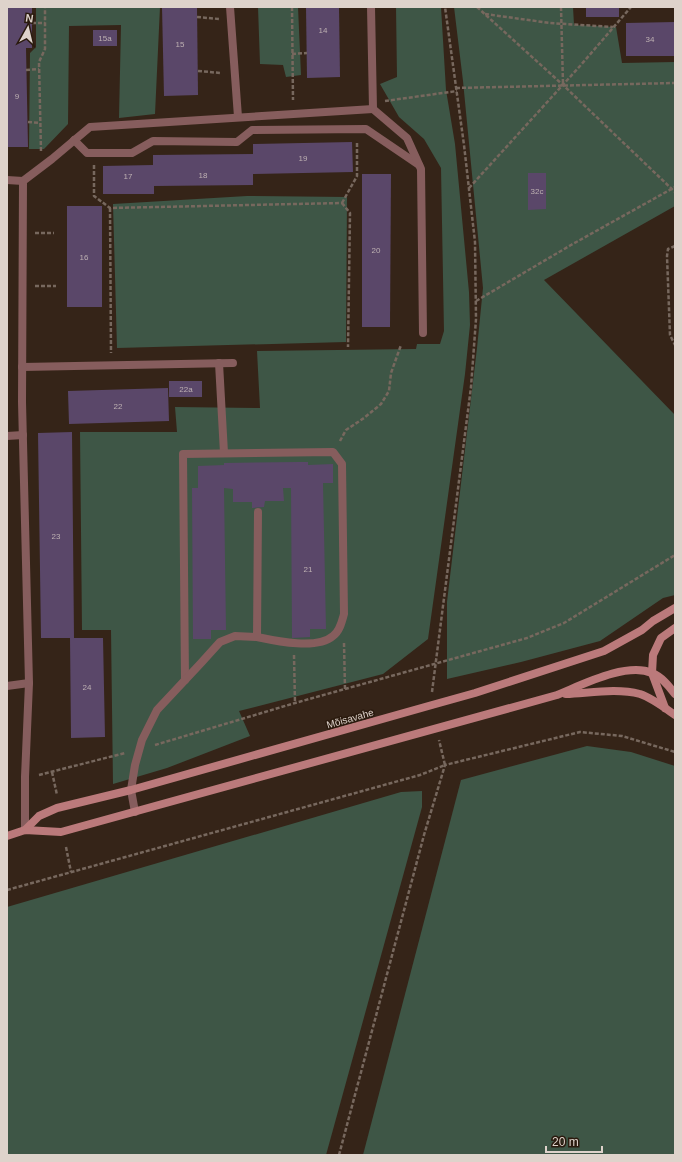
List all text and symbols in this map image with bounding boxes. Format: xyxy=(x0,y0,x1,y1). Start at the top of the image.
north arrow xyxy=(8,8,48,48)
text: N xyxy=(25,12,34,25)
house number: 14 xyxy=(319,26,328,35)
house number: 15a xyxy=(98,34,112,43)
house number: 34 xyxy=(646,35,655,44)
house number: 15 xyxy=(176,40,185,49)
house number: 9 xyxy=(15,92,20,101)
house number: 19 xyxy=(299,154,308,163)
house number: 18 xyxy=(199,171,208,180)
house number: 17 xyxy=(124,172,133,181)
house number: 32c xyxy=(531,187,543,196)
house number: 20 xyxy=(372,246,381,255)
house number: 16 xyxy=(80,253,89,262)
house number: 22a xyxy=(179,385,193,394)
house number: 22 xyxy=(114,402,123,411)
house number: 23 xyxy=(52,532,61,541)
house number: 21 xyxy=(304,565,313,574)
house number: 24 xyxy=(83,683,92,692)
street label: Mõisavahe xyxy=(325,706,375,730)
scale bar xyxy=(546,1128,602,1154)
text: 20 m xyxy=(552,1135,579,1149)

